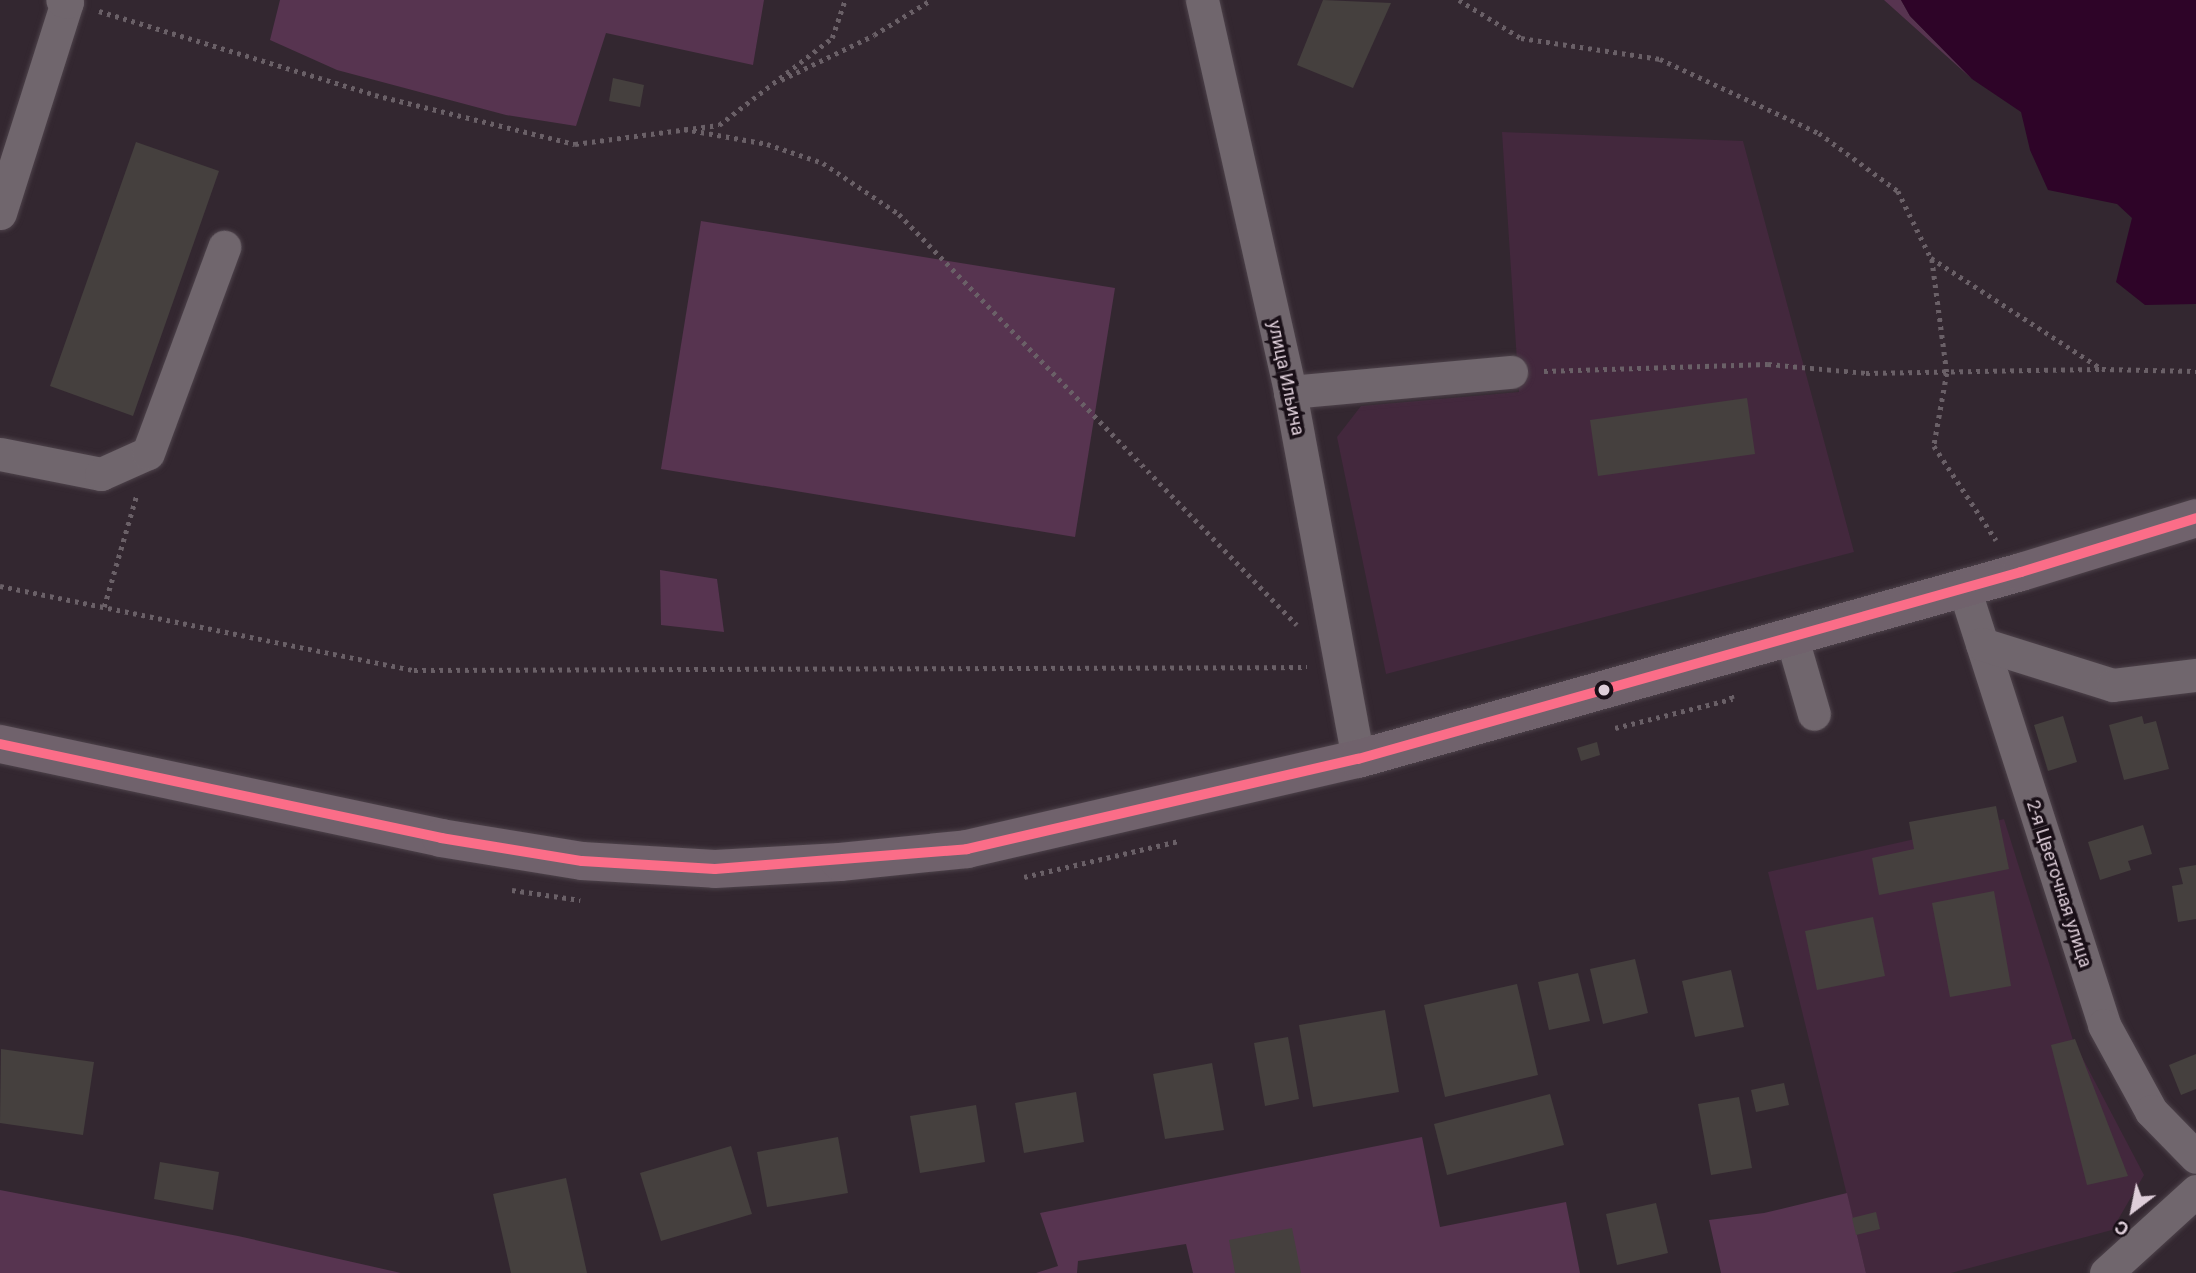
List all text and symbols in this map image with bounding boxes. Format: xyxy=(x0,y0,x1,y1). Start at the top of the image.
street label: улица Ильича xyxy=(1263,319,1309,437)
unlabelled marker xyxy=(1597,683,1611,697)
street label: 2-я Цветочная улица xyxy=(2022,798,2096,970)
north arrow xyxy=(2098,1175,2168,1245)
text: С xyxy=(2110,1215,2133,1241)

